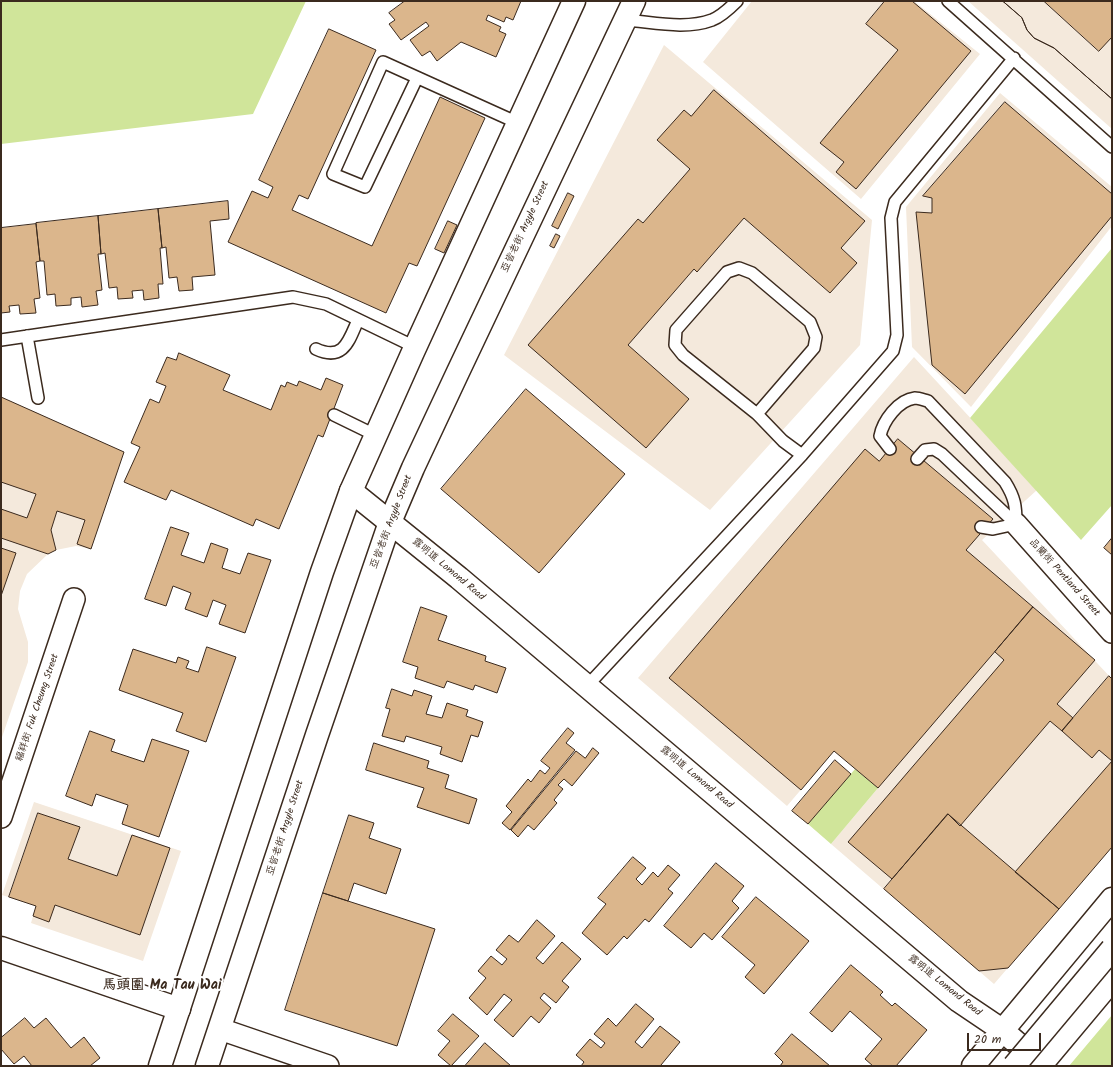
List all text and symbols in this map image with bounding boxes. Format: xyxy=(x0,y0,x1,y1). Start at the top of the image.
street label: 亞皆老街 Argyle Street xyxy=(500,180,552,274)
street label: 亞皆老街 Argyle Street xyxy=(369,474,415,570)
street label: 露明道 Lomond Road xyxy=(409,536,487,604)
street label: 品蘭街 Pentland Street xyxy=(1026,537,1102,619)
street label: 福祥街 Fuk Cheung Street xyxy=(14,653,62,763)
street label: 露明道 Lomond Road xyxy=(657,744,735,812)
street label: 亞皆老街 Argyle Street xyxy=(265,779,307,877)
street label: 露明道 Lomond Road xyxy=(905,953,983,1019)
district label: 馬頭圍 Ma Tau Wai xyxy=(102,979,222,995)
scale bar xyxy=(969,1025,1043,1051)
text: 20 m xyxy=(974,1030,1001,1049)

